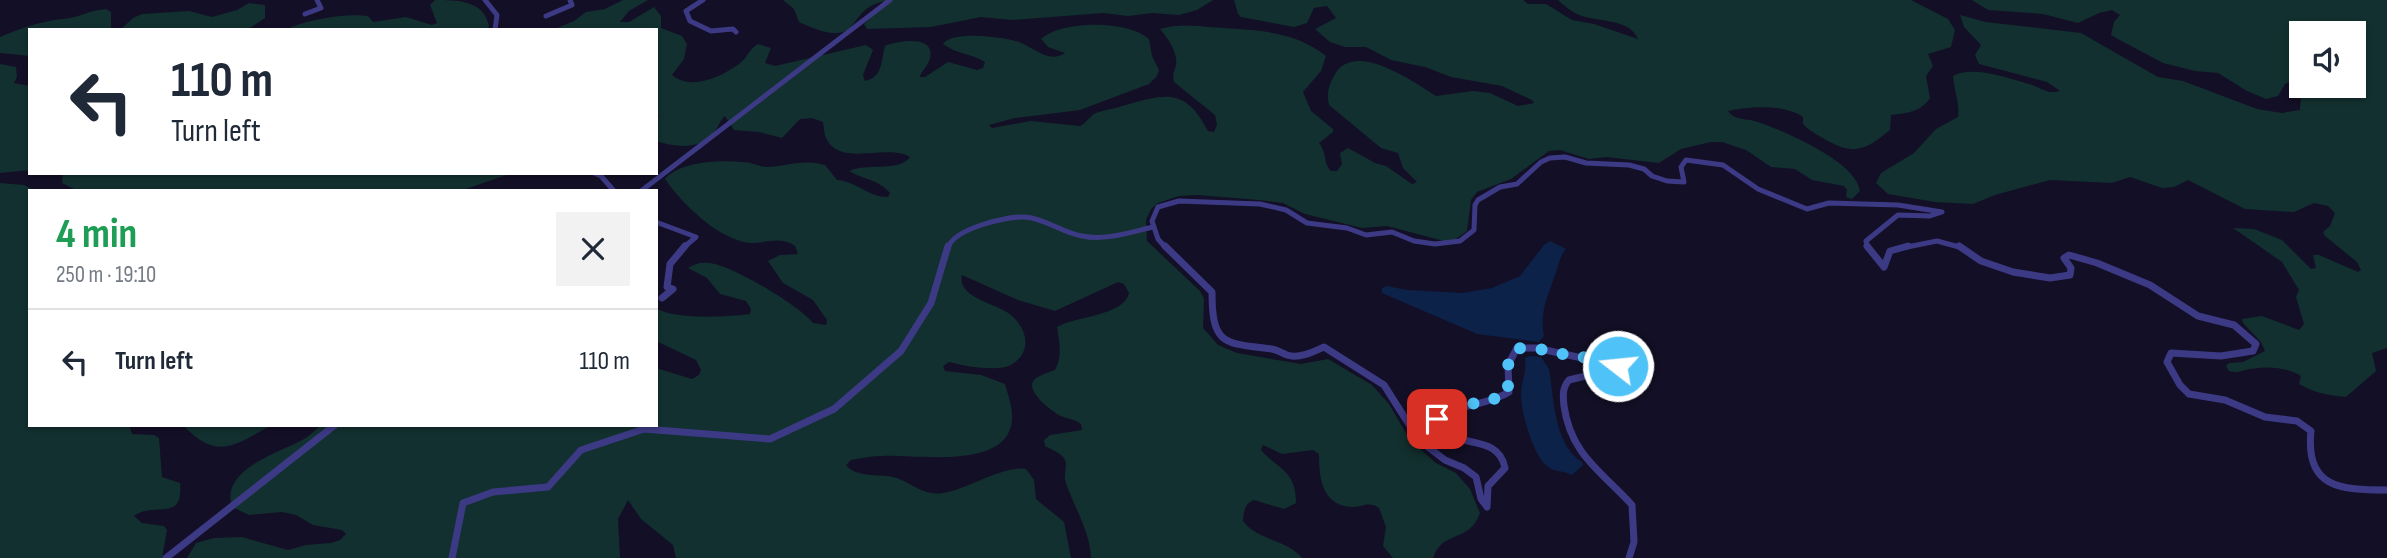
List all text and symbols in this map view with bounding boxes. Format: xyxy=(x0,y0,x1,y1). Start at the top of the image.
map controls xyxy=(2289,21,2366,98)
button: sound xyxy=(2289,21,2366,98)
text: 110 m xyxy=(171,52,273,111)
icon: left xyxy=(56,56,147,147)
text: Turn left xyxy=(171,112,261,151)
text: 4 min xyxy=(56,209,137,260)
button: close xyxy=(556,212,630,286)
text: 250 m · 19:10 xyxy=(56,261,156,289)
position arrow xyxy=(1581,329,1655,403)
icon: left xyxy=(56,343,94,381)
text: Turn left xyxy=(115,346,193,377)
text: 110 m xyxy=(579,346,630,377)
pin xyxy=(1407,389,1467,449)
icon: arrive xyxy=(1418,400,1456,438)

